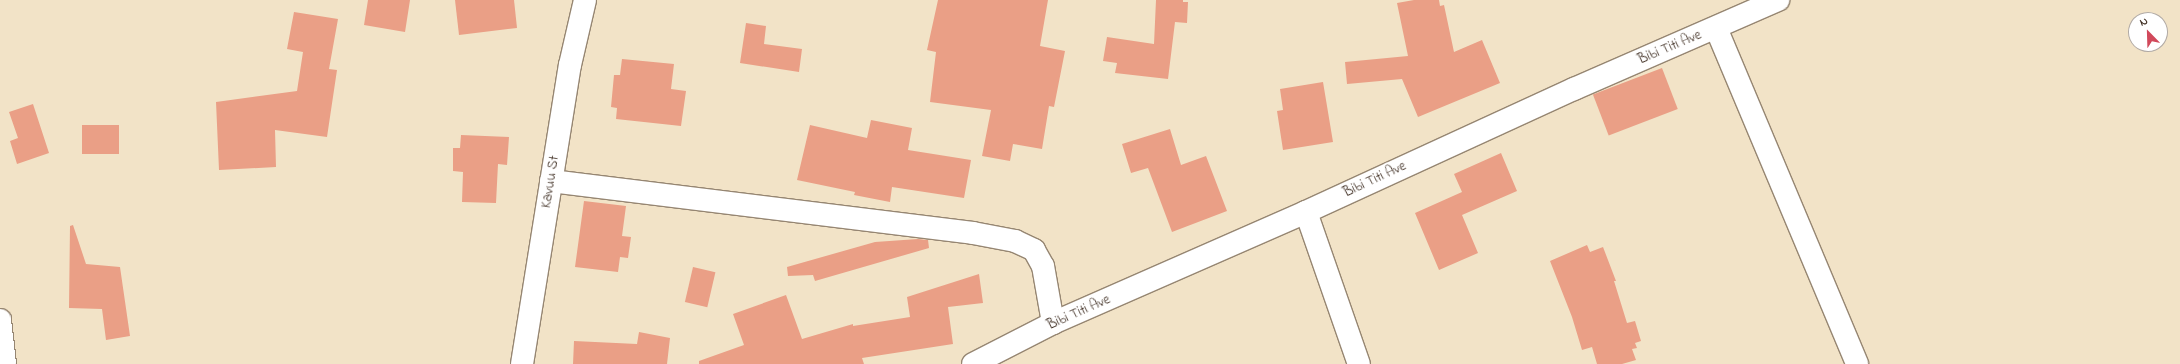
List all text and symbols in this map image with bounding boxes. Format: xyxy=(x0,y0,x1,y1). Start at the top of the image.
north arrow xyxy=(2128,12,2168,52)
text: N xyxy=(2137,13,2150,31)
street label: Bibi Titi Ave xyxy=(1636,27,1704,69)
street label: Kavuu St xyxy=(539,155,563,209)
street label: Bibi Titi Ave xyxy=(1341,158,1409,202)
street label: Bibi Titi Ave xyxy=(1045,292,1113,334)

